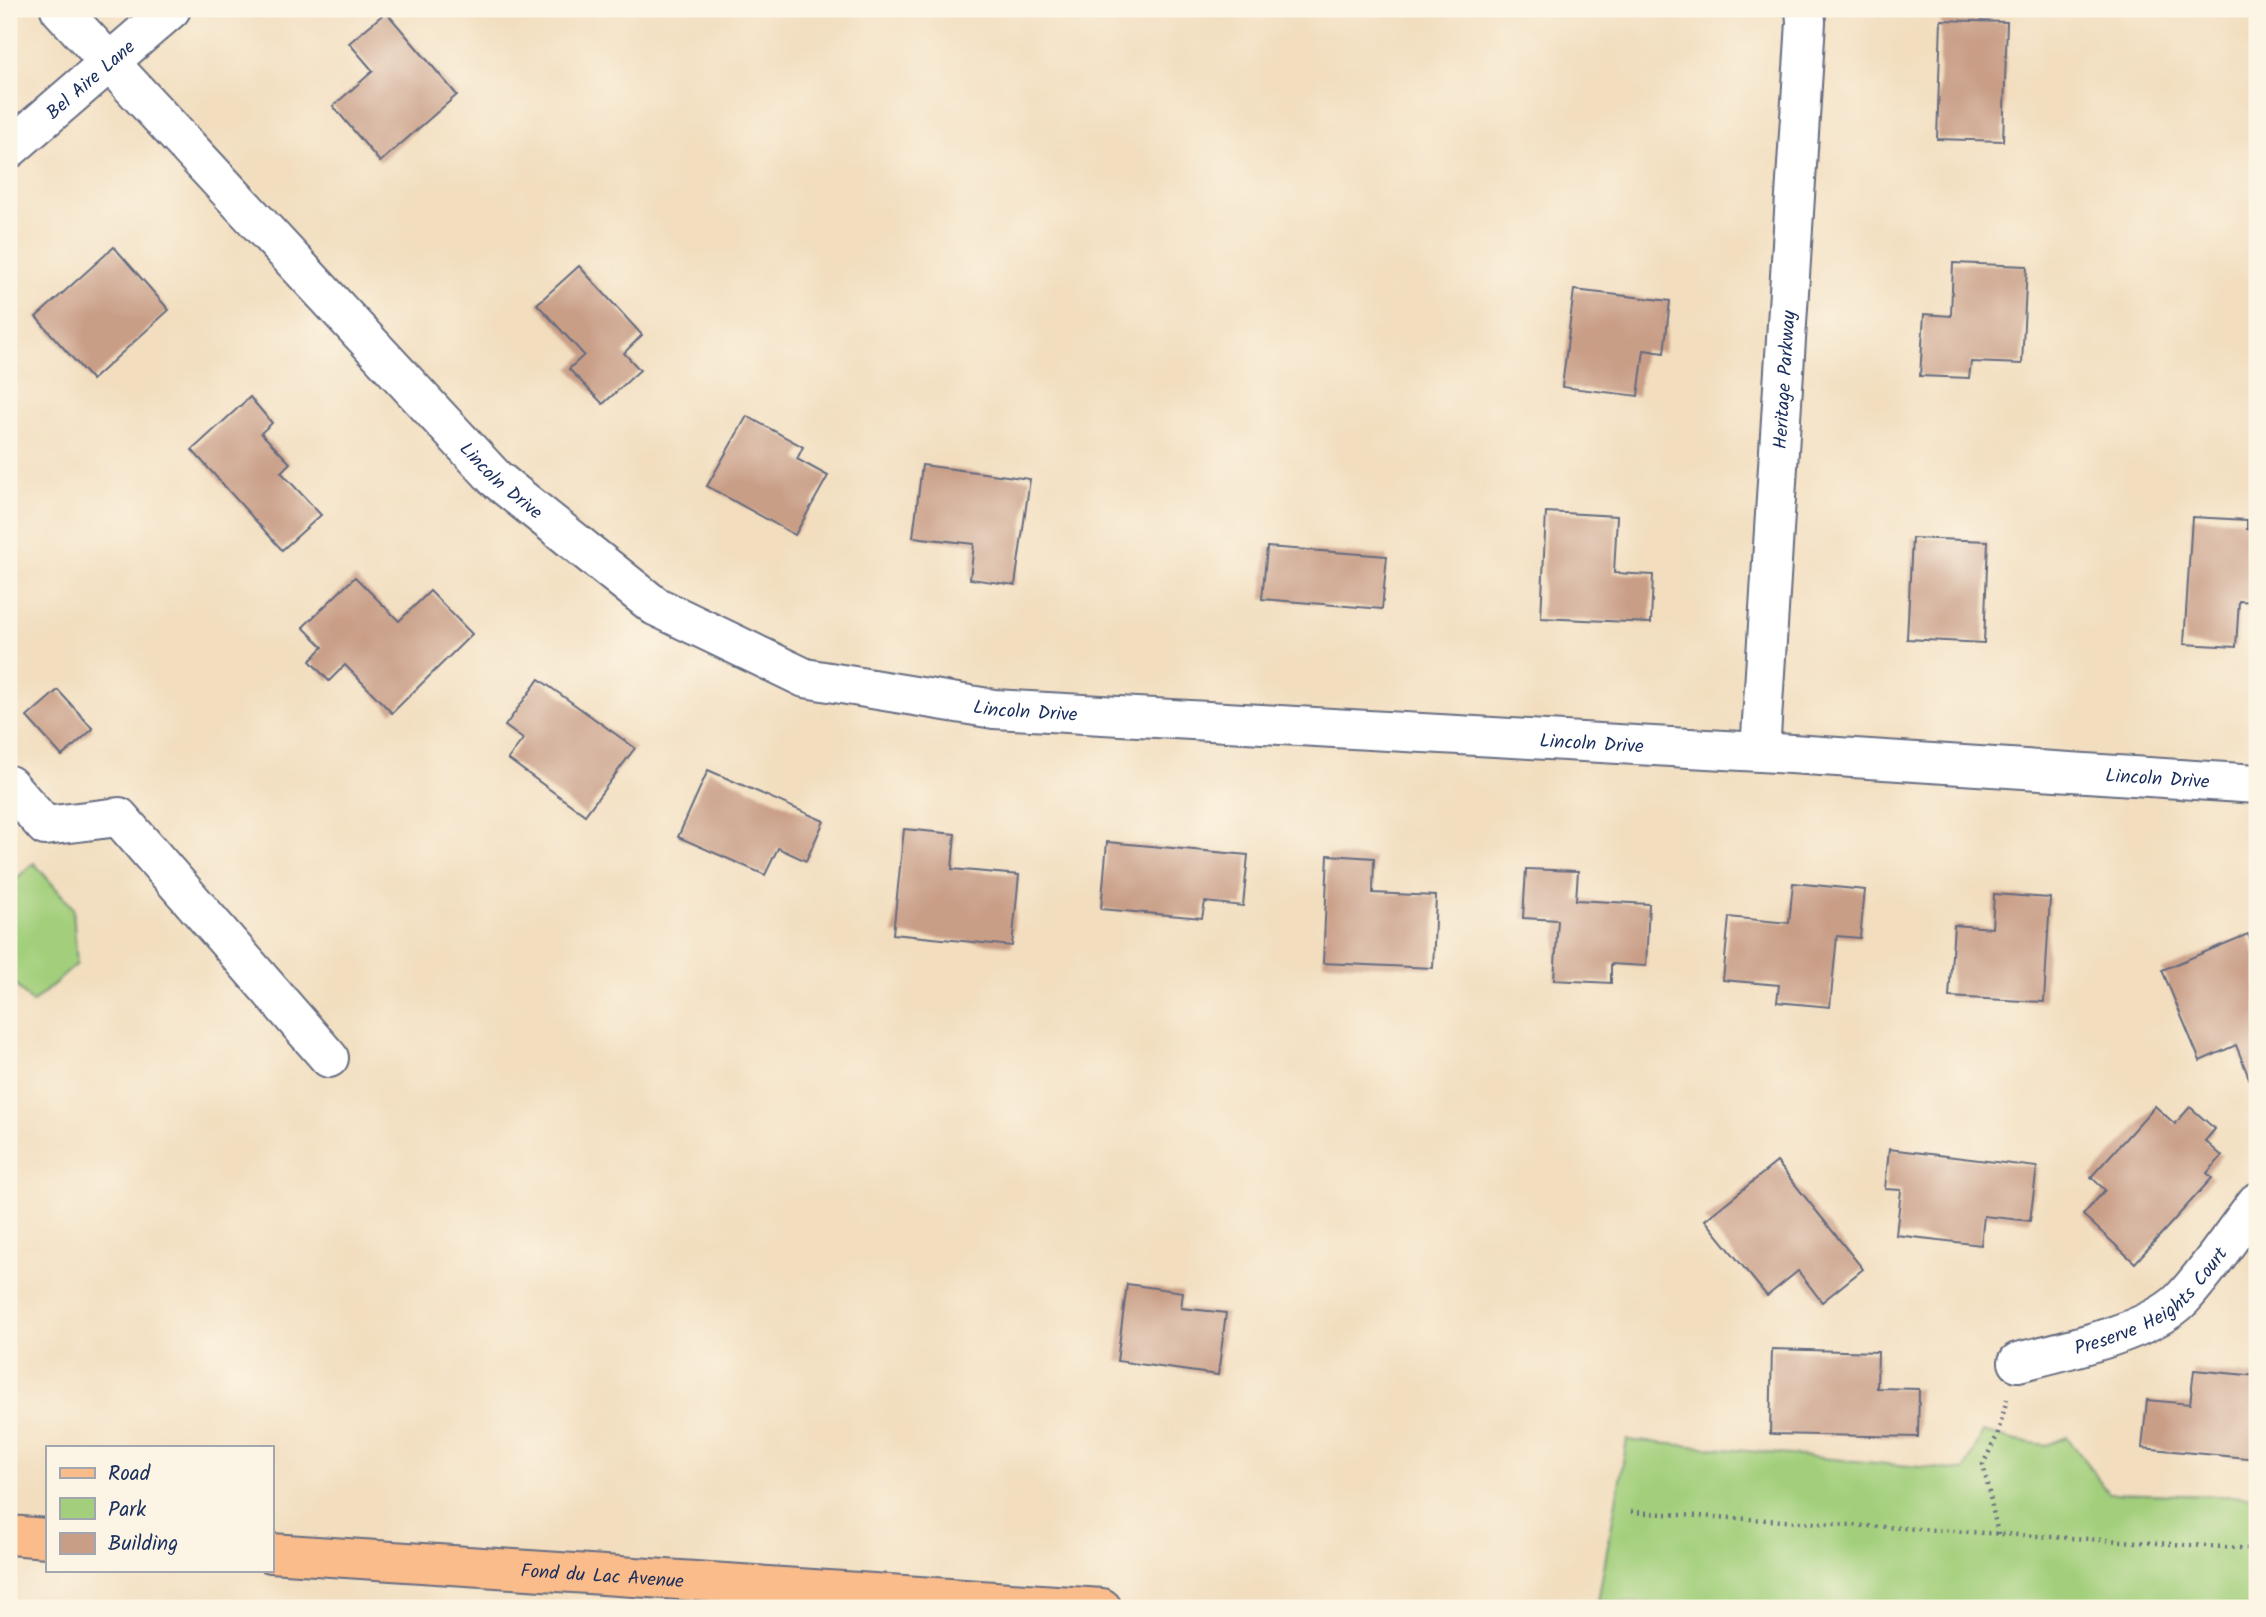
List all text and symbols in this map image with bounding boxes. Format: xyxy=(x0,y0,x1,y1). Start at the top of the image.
street label: Bel Aire Lane xyxy=(40,33,143,128)
street label: Heritage Parkway xyxy=(1766,309,1805,450)
street label: Lincoln Drive xyxy=(451,436,549,528)
street label: Lincoln Drive xyxy=(971,693,1079,731)
street label: Lincoln Drive xyxy=(1539,727,1645,762)
street label: Lincoln Drive xyxy=(2104,761,2211,798)
street label: Preserve Heights Court xyxy=(2071,1241,2236,1364)
legend xyxy=(46,1446,273,1572)
text: Road xyxy=(108,1458,151,1491)
text: Park xyxy=(108,1494,146,1527)
text: Building xyxy=(108,1528,178,1561)
street label: Fond du Lac Avenue xyxy=(520,1557,685,1597)

